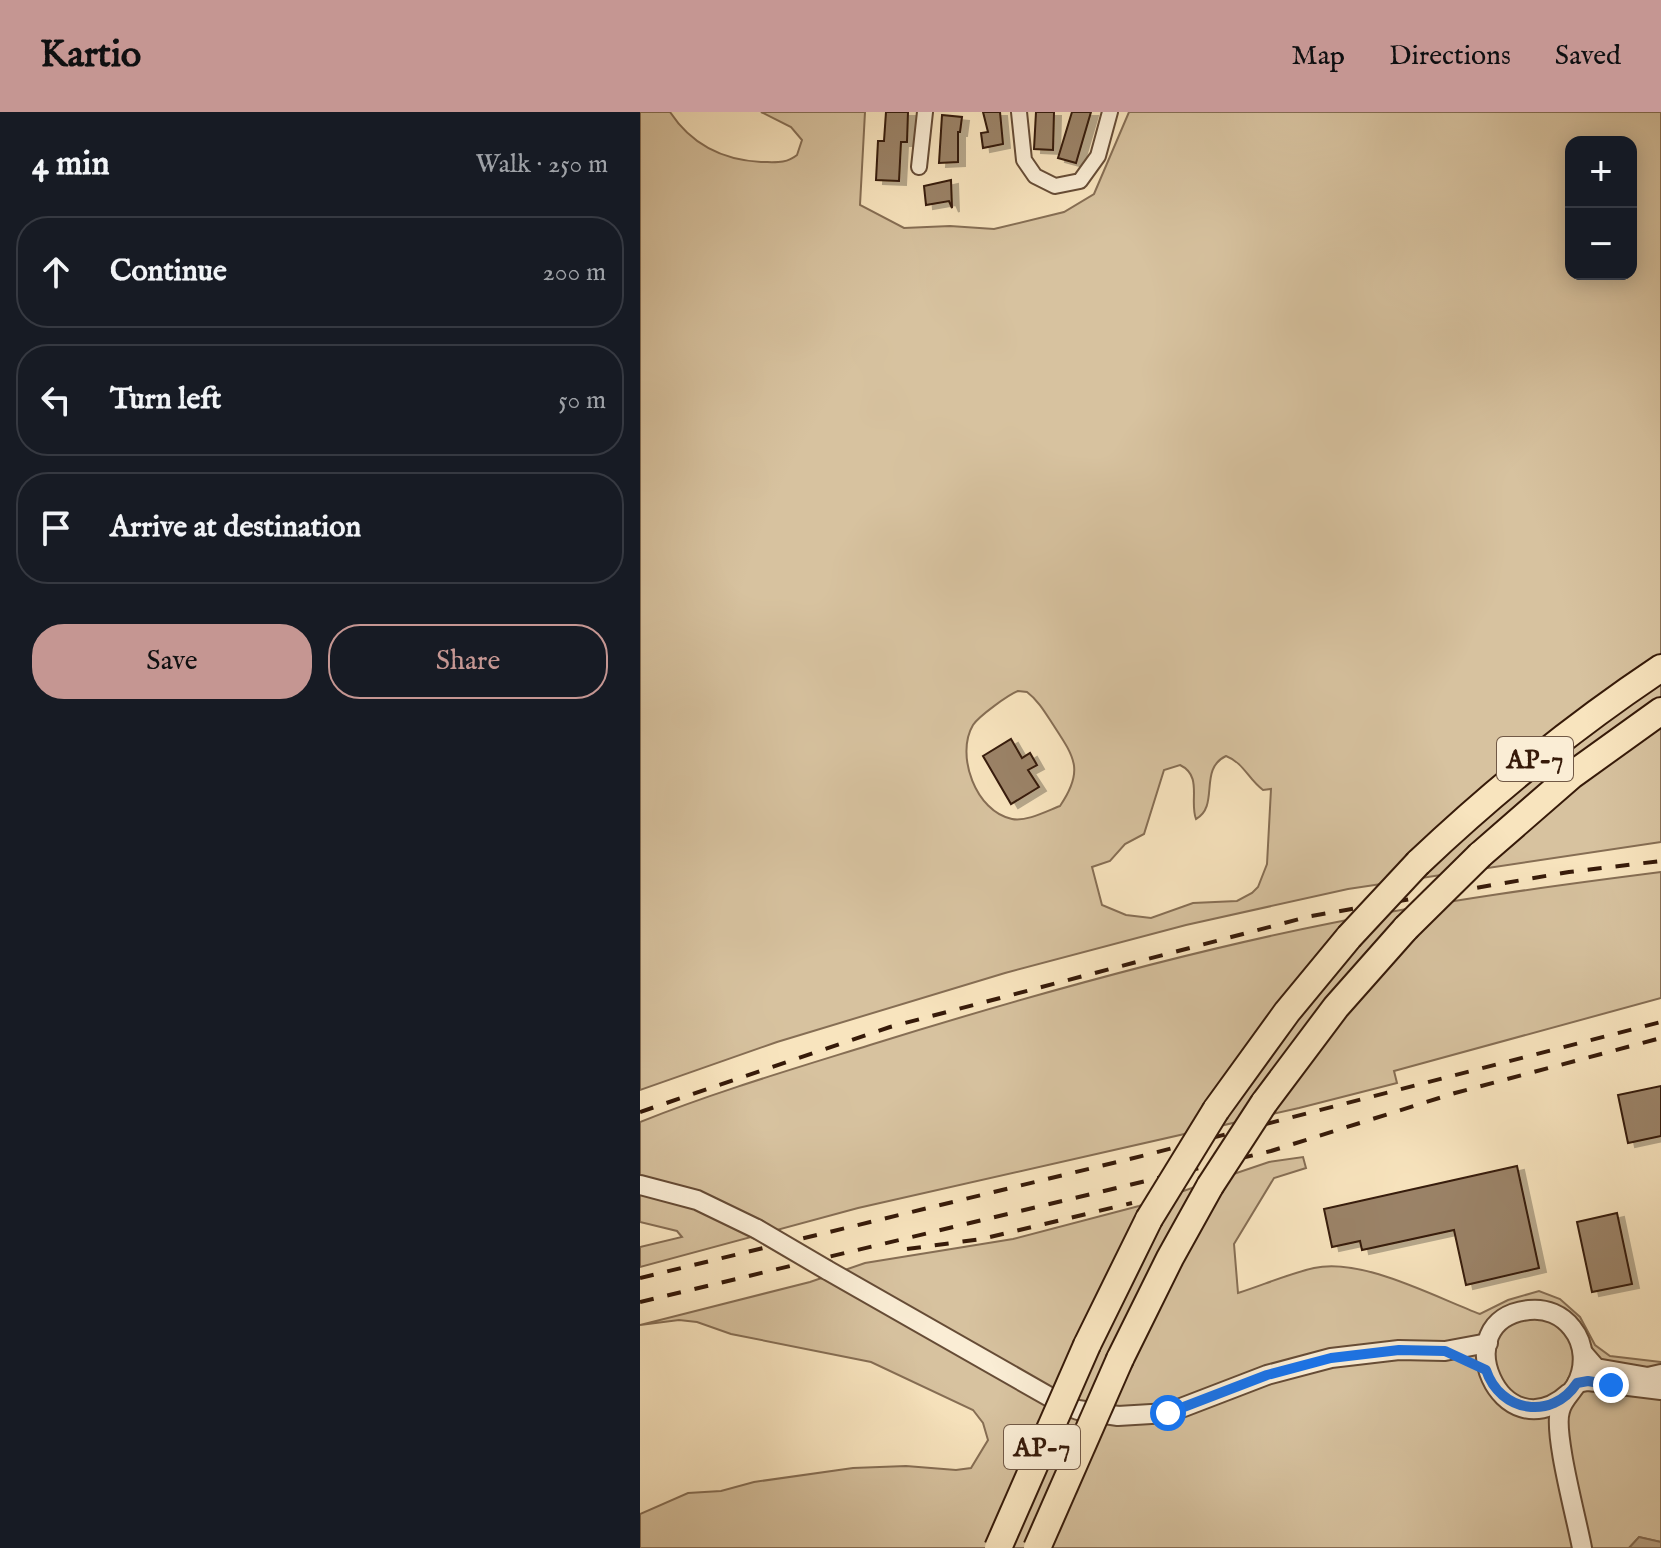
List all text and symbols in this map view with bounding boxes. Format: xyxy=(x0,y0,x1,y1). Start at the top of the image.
text: Kartio xyxy=(40,32,141,80)
text: Map xyxy=(1291,39,1345,74)
text: Directions xyxy=(1389,39,1511,74)
text: Saved xyxy=(1555,39,1621,74)
map controls xyxy=(1565,136,1637,280)
button: + xyxy=(1565,136,1637,208)
text: 4 min xyxy=(32,143,110,186)
text: Walk · 250 m xyxy=(475,148,608,181)
button: − xyxy=(1565,208,1637,280)
icon: ahead xyxy=(34,250,78,294)
text: Continue xyxy=(110,253,227,291)
text: 200 m xyxy=(542,256,606,289)
icon: left xyxy=(34,378,78,422)
text: Turn left xyxy=(110,381,221,419)
text: 50 m xyxy=(558,384,606,417)
icon: arrive xyxy=(34,506,78,550)
text: Arrive at destination xyxy=(110,509,361,547)
button: Save xyxy=(32,624,312,699)
button: Share xyxy=(328,624,608,699)
road number: AP-7 xyxy=(1497,737,1573,781)
route end xyxy=(1593,1367,1629,1403)
route start xyxy=(1150,1395,1186,1431)
road number: AP-7 xyxy=(1004,1425,1080,1469)

